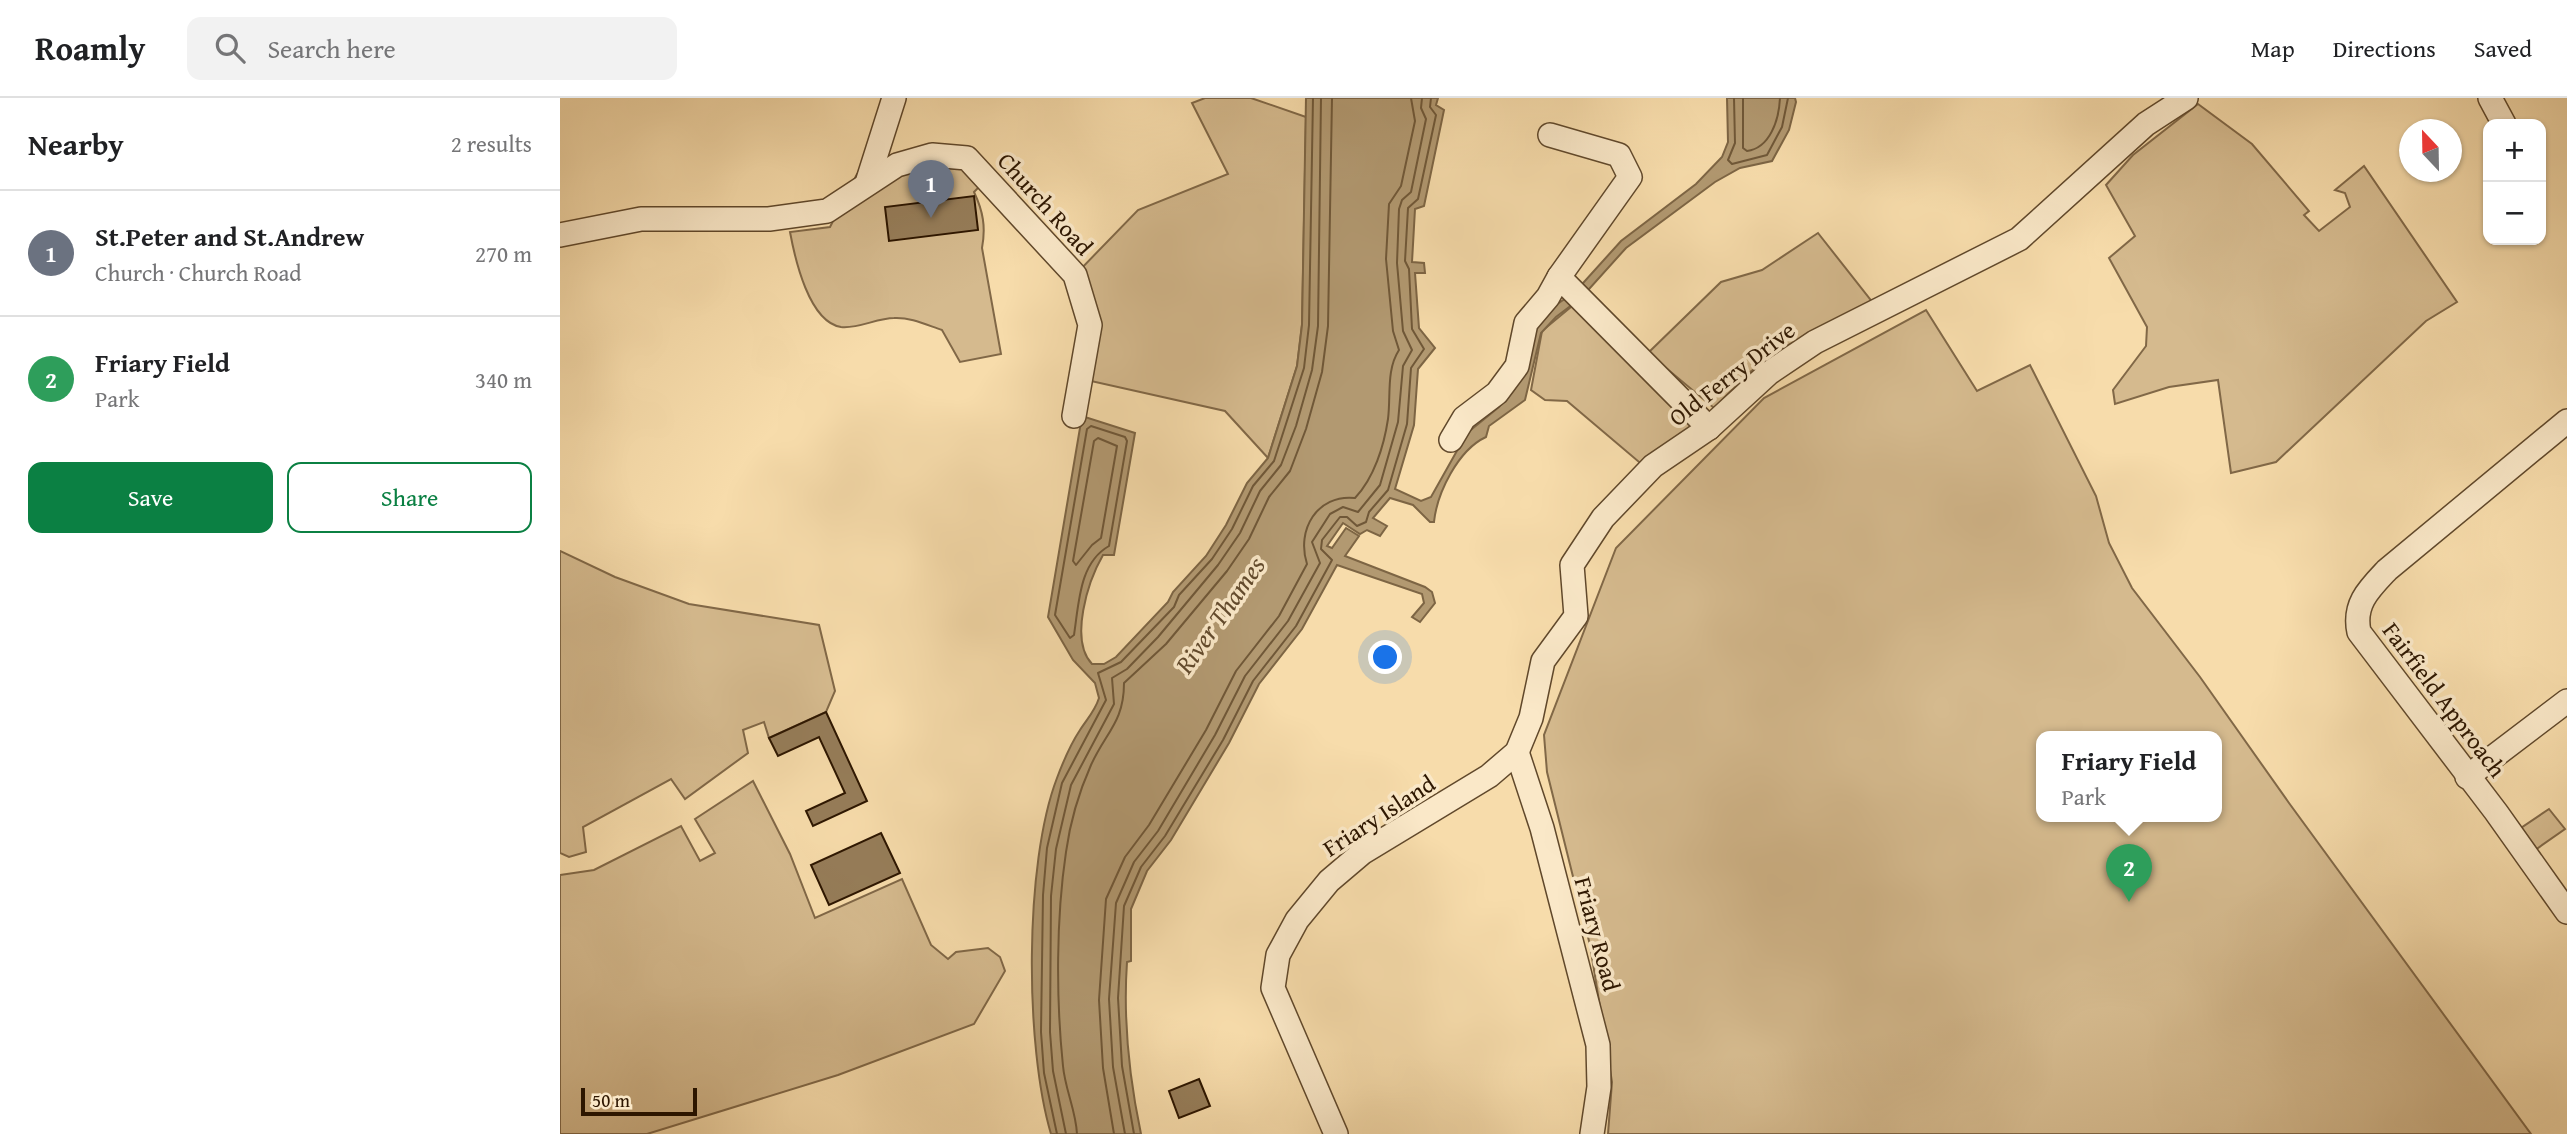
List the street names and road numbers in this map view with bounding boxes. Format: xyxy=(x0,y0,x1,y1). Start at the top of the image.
street label: Church Road xyxy=(989,144,1101,263)
street label: Old Ferry Drive xyxy=(1661,313,1802,434)
street label: Fairfield Approach xyxy=(2374,615,2515,785)
street label: Friary Island xyxy=(1315,766,1442,865)
street label: Friary Road xyxy=(1565,873,1630,995)

